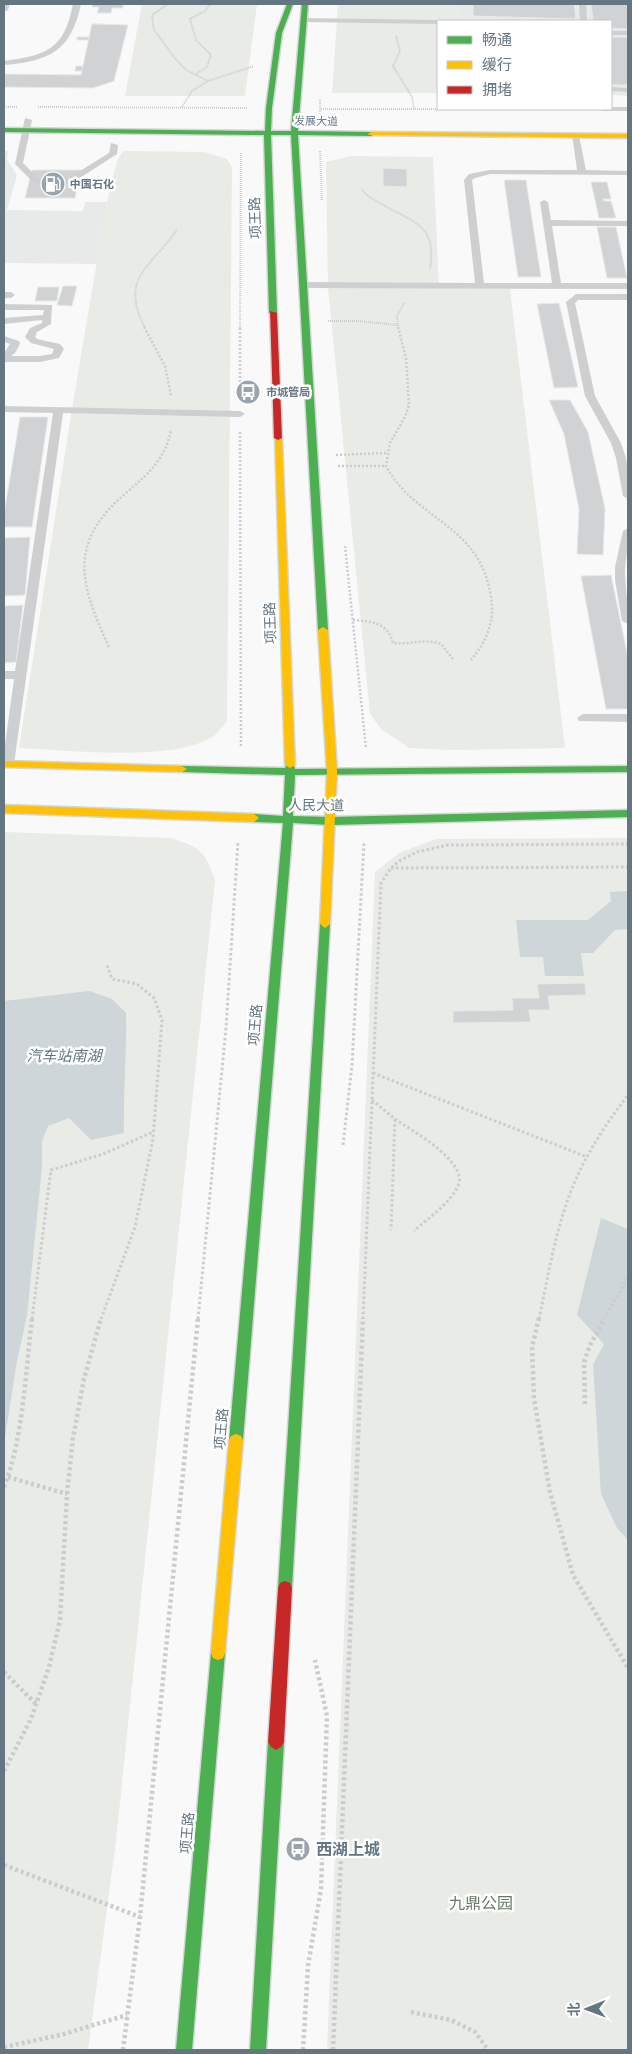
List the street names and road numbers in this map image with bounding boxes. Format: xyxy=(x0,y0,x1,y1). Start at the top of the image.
street label: 发展大道 xyxy=(294,115,338,127)
street label: 项王路 xyxy=(246,197,264,239)
street label: 项王路 xyxy=(261,602,279,644)
street label: 人民大道 xyxy=(288,797,344,813)
street label: 项王路 xyxy=(245,1003,265,1047)
street label: 项王路 xyxy=(211,1407,231,1451)
street label: 项王路 xyxy=(177,1811,197,1855)

